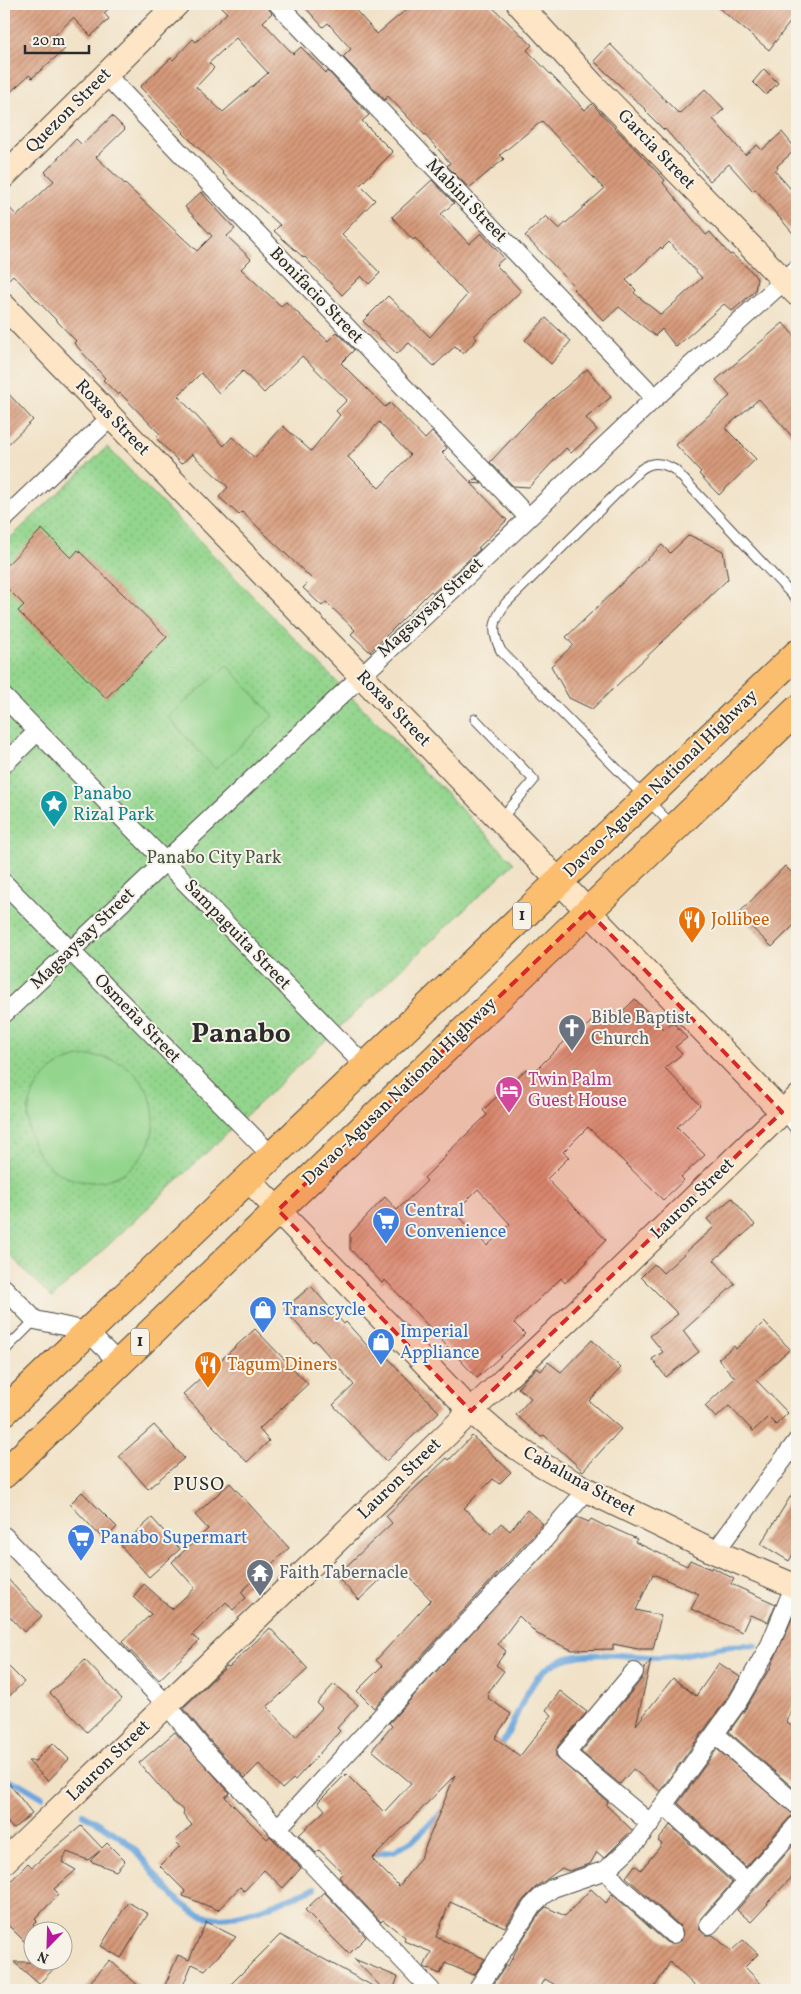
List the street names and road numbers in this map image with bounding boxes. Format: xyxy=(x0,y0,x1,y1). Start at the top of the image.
street label: Quezon Street xyxy=(21,63,117,159)
street label: Garcia Street xyxy=(611,104,701,196)
street label: Mabini Street xyxy=(420,153,512,249)
street label: Bonifacio Street xyxy=(263,242,369,350)
street label: Roxas Street xyxy=(69,374,155,462)
street label: Magsaysay Street xyxy=(372,552,490,664)
street label: Roxas Street xyxy=(350,665,436,753)
street label: Davao-Agusan National Highway xyxy=(558,684,764,884)
street label: Sampaguita Street xyxy=(178,874,296,996)
street label: Magsaysay Street xyxy=(25,882,141,996)
road number: 1 xyxy=(513,902,531,929)
street label: Osmeña Street xyxy=(88,969,186,1069)
street label: Davao-Agusan National Highway xyxy=(297,992,503,1192)
street label: Lauron Street xyxy=(646,1153,740,1245)
road number: 1 xyxy=(131,1328,149,1355)
street label: Lauron Street xyxy=(353,1433,447,1525)
street label: Cabaluna Street xyxy=(518,1441,640,1523)
street label: Lauron Street xyxy=(62,1715,156,1807)

